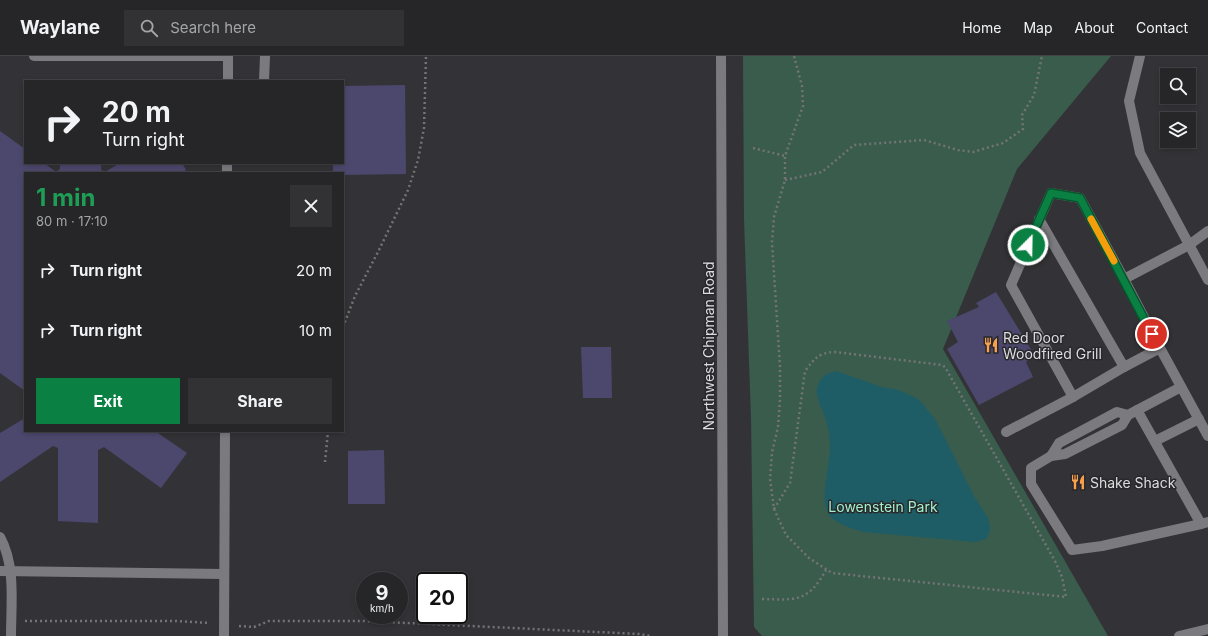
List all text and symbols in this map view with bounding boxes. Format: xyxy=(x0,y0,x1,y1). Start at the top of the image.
search box xyxy=(124,10,404,46)
text: Waylane xyxy=(20,16,100,39)
icon: search xyxy=(138,17,160,39)
text: Search here xyxy=(170,18,256,37)
text: Home xyxy=(962,19,1001,36)
text: Map xyxy=(1023,19,1053,36)
text: About xyxy=(1075,19,1114,36)
text: Contact xyxy=(1136,19,1188,36)
map controls xyxy=(1160,68,1196,148)
button: search xyxy=(1160,68,1196,104)
text: 20 m xyxy=(102,95,171,129)
icon: right xyxy=(36,96,88,148)
button: layers xyxy=(1160,112,1196,148)
text: Turn right xyxy=(102,129,185,150)
text: 1 min xyxy=(36,183,95,212)
button: close xyxy=(290,185,332,227)
text: 80 m · 17:10 xyxy=(36,213,108,229)
position arrow xyxy=(1007,224,1049,266)
icon: right xyxy=(36,259,58,281)
text: Turn right xyxy=(70,261,142,280)
text: 20 m xyxy=(296,261,332,280)
street label: Northwest Chipman Road xyxy=(700,261,717,431)
pin xyxy=(1135,317,1169,351)
icon: right xyxy=(36,319,58,341)
text: Turn right xyxy=(70,321,142,340)
text: 10 m xyxy=(299,321,332,340)
icon: arrive xyxy=(1141,323,1163,345)
place label: Red Door Woodfired Grill xyxy=(1003,329,1102,362)
restaurant icon: Red Door Woodfired Grill xyxy=(982,336,1000,354)
button: Exit xyxy=(36,378,180,424)
button: Share xyxy=(188,378,332,424)
restaurant icon: Shake Shack xyxy=(1069,473,1087,491)
place label: Shake Shack xyxy=(1090,474,1176,491)
park label: Lowenstein Park xyxy=(828,498,938,515)
speed limit sign: 20 xyxy=(416,572,468,624)
text: 9 xyxy=(375,581,388,605)
text: km/h xyxy=(370,602,394,614)

